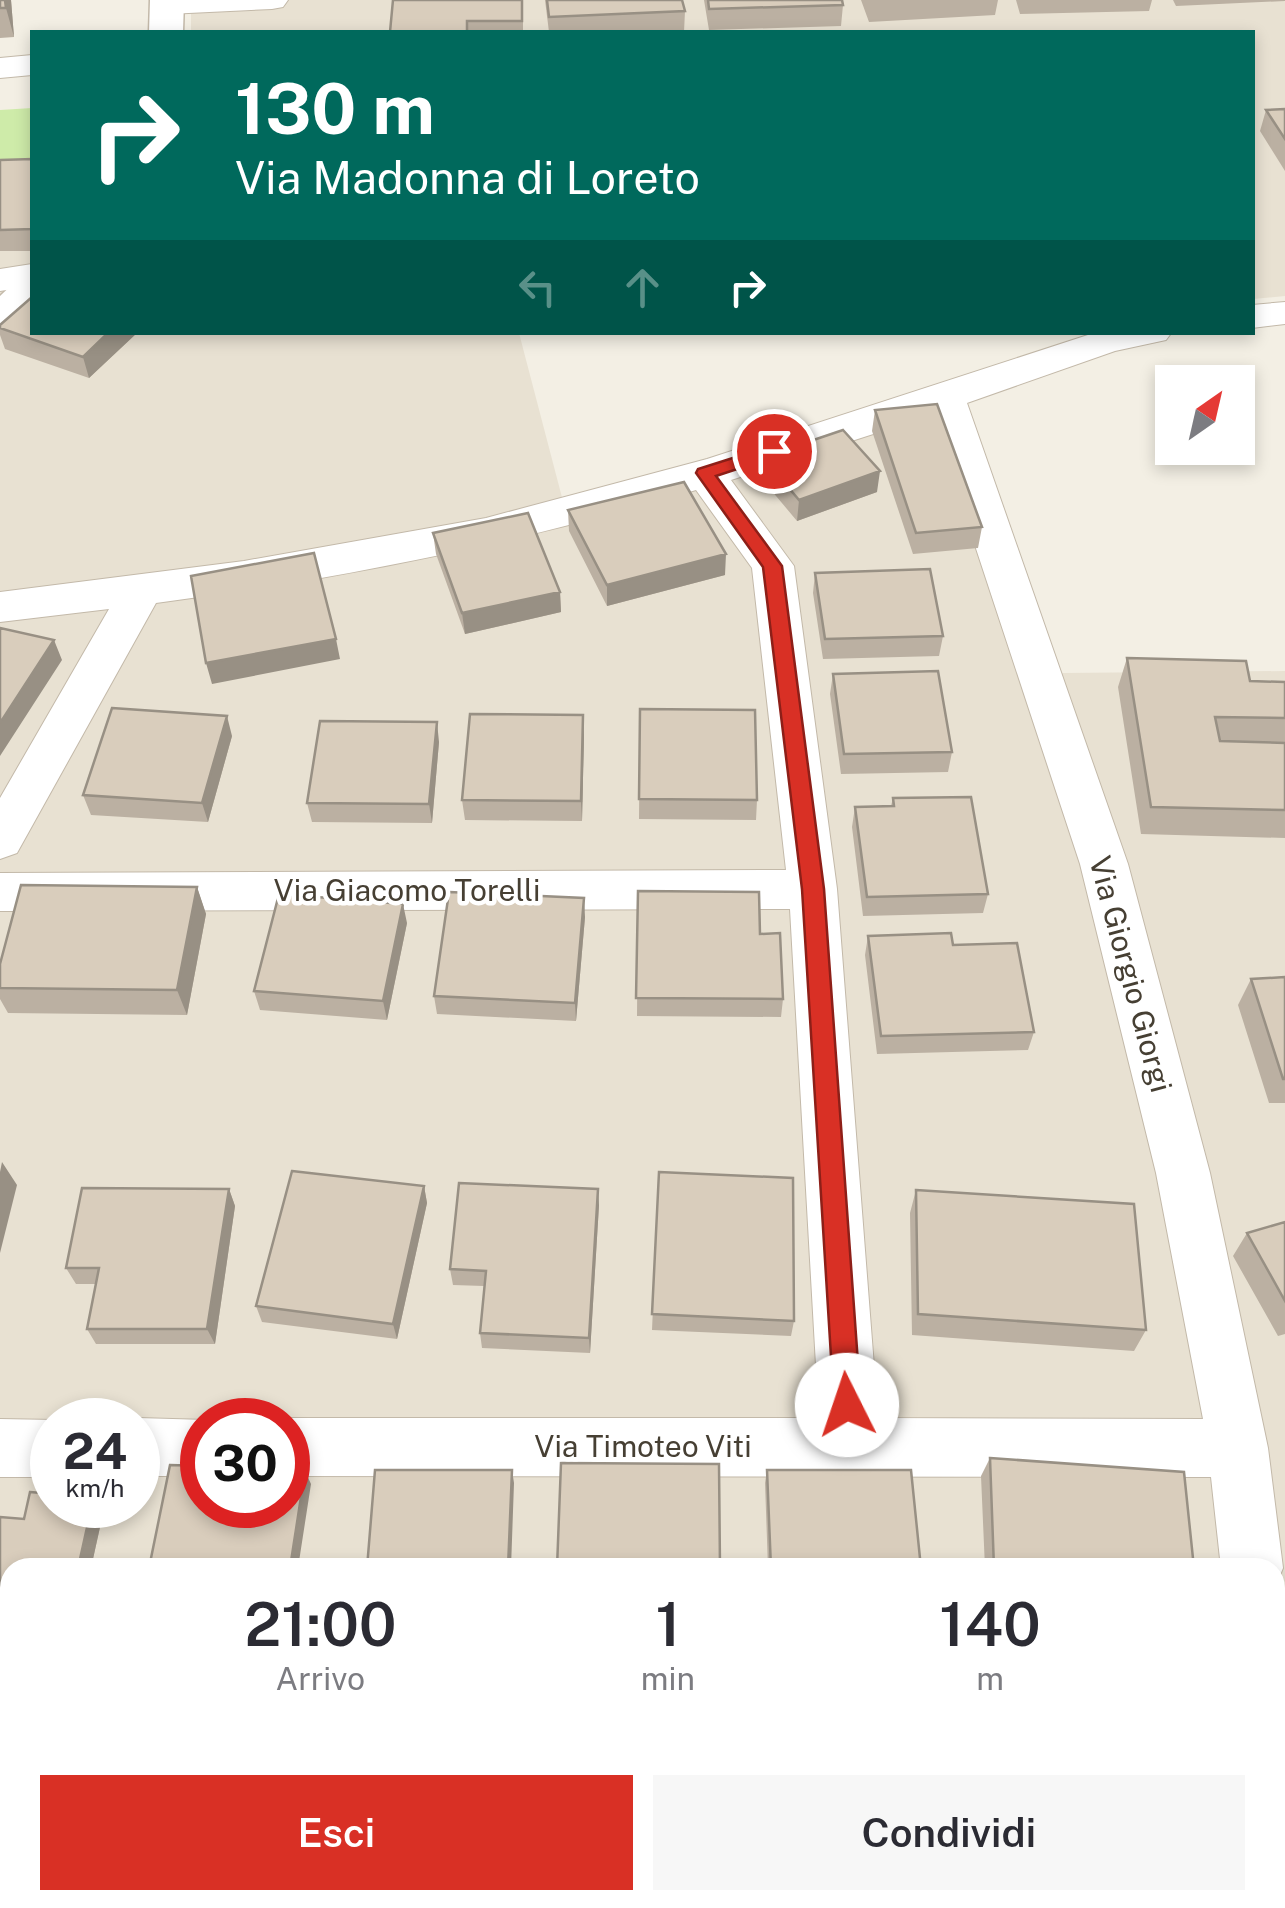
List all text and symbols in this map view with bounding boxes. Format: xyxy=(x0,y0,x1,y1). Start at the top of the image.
text: 130 m xyxy=(235,67,435,150)
icon: right xyxy=(70,70,200,200)
text: Via Madonna di Loreto xyxy=(235,151,700,204)
icon: left xyxy=(510,260,565,315)
icon: ahead xyxy=(615,260,670,315)
icon: right xyxy=(720,260,775,315)
north arrow xyxy=(1155,365,1255,465)
map controls xyxy=(1155,365,1255,465)
pin xyxy=(732,409,817,494)
icon: arrive xyxy=(747,424,802,479)
street label: Via Giorgio Giorgi xyxy=(1082,852,1180,1096)
street label: Via Giacomo Torelli xyxy=(274,872,540,908)
position arrow xyxy=(795,1353,899,1457)
speed limit sign: 30 xyxy=(180,1398,310,1528)
text: 24 xyxy=(63,1421,127,1480)
street label: Via Timoteo Viti xyxy=(534,1428,752,1464)
text: km/h xyxy=(66,1473,124,1503)
text: 21:00 xyxy=(244,1589,397,1660)
text: 1 xyxy=(655,1589,681,1660)
text: 140 xyxy=(939,1589,1041,1660)
text: Arrivo xyxy=(276,1660,365,1697)
text: min xyxy=(641,1660,695,1697)
text: m xyxy=(976,1660,1004,1697)
button: Esci xyxy=(40,1775,633,1890)
button: Condividi xyxy=(653,1775,1245,1890)

